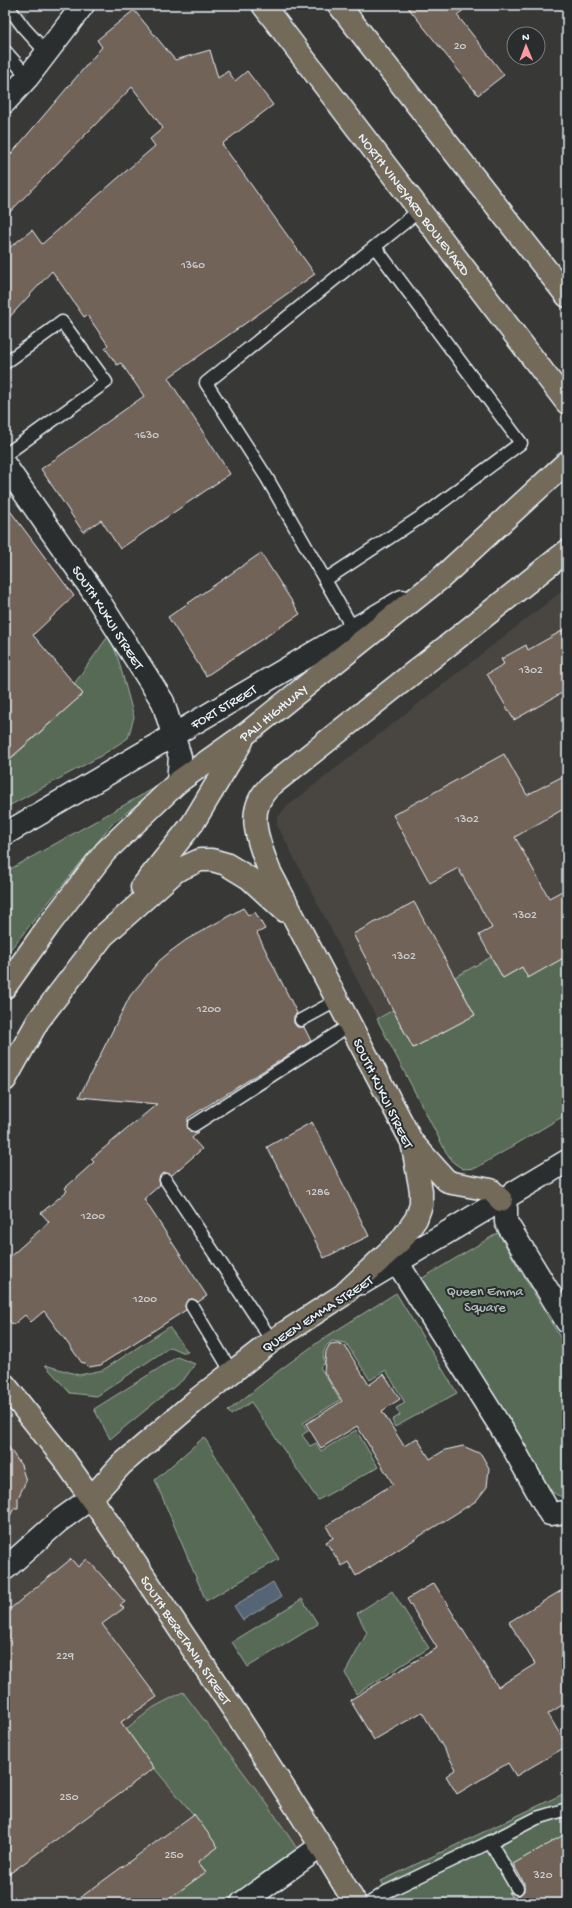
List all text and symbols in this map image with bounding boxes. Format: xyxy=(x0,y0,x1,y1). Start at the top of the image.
north arrow xyxy=(506,26,546,66)
text: N xyxy=(522,32,530,44)
house number: 20 xyxy=(454,40,467,54)
street label: NORTH VINEYARD BOULEVARD xyxy=(353,130,473,281)
house number: 1360 xyxy=(180,259,205,273)
house number: 1630 xyxy=(134,429,159,443)
street label: SOUTH KUKUI STREET xyxy=(67,563,147,674)
house number: 1302 xyxy=(518,664,543,678)
street label: FORT STREET xyxy=(187,682,261,735)
street label: PALI HIGHWAY xyxy=(236,682,312,747)
house number: 1302 xyxy=(454,813,479,827)
house number: 1302 xyxy=(512,909,537,923)
house number: 1302 xyxy=(391,950,416,964)
house number: 1200 xyxy=(196,1003,221,1017)
street label: SOUTH KUKUI STREET xyxy=(348,1036,416,1152)
house number: 1286 xyxy=(305,1186,331,1200)
house number: 1200 xyxy=(80,1210,105,1224)
street label: QUEEN EMMA STREET xyxy=(260,1272,378,1357)
park label: Queen Emma Square xyxy=(447,1284,525,1317)
house number: 1200 xyxy=(132,1293,157,1307)
street label: SOUTH BERETANIA STREET xyxy=(135,1573,234,1709)
house number: 229 xyxy=(56,1650,74,1664)
house number: 250 xyxy=(59,1791,79,1805)
house number: 250 xyxy=(164,1849,184,1863)
house number: 320 xyxy=(533,1869,553,1883)

